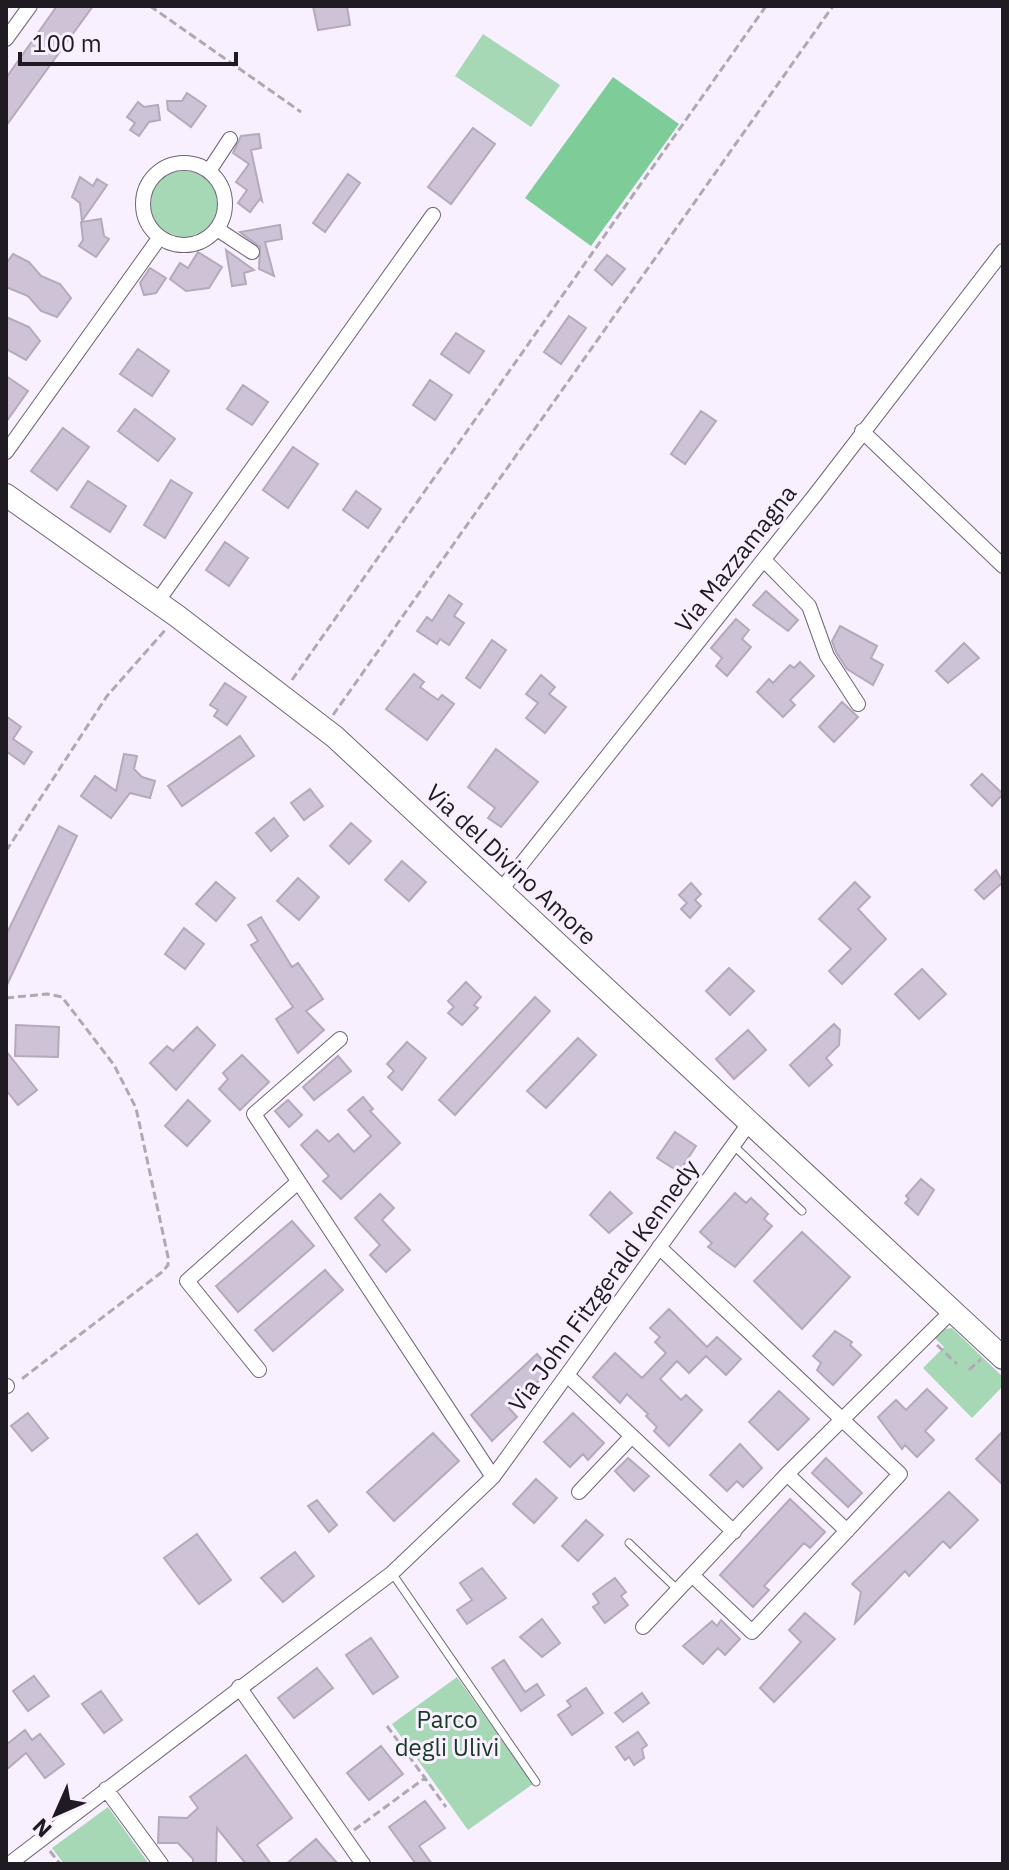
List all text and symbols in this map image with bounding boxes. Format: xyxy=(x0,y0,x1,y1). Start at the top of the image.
scale bar xyxy=(20,16,236,66)
text: 100 m xyxy=(32,27,102,59)
street label: Via Mazzamagna xyxy=(667,478,803,639)
street label: Via del Divino Amore xyxy=(419,777,604,952)
street label: Via John Fitzgerald Kennedy xyxy=(501,1153,706,1418)
park label: Parco degli Ulivi xyxy=(395,1703,499,1763)
north arrow xyxy=(16,1774,96,1854)
text: N xyxy=(26,1813,57,1844)

